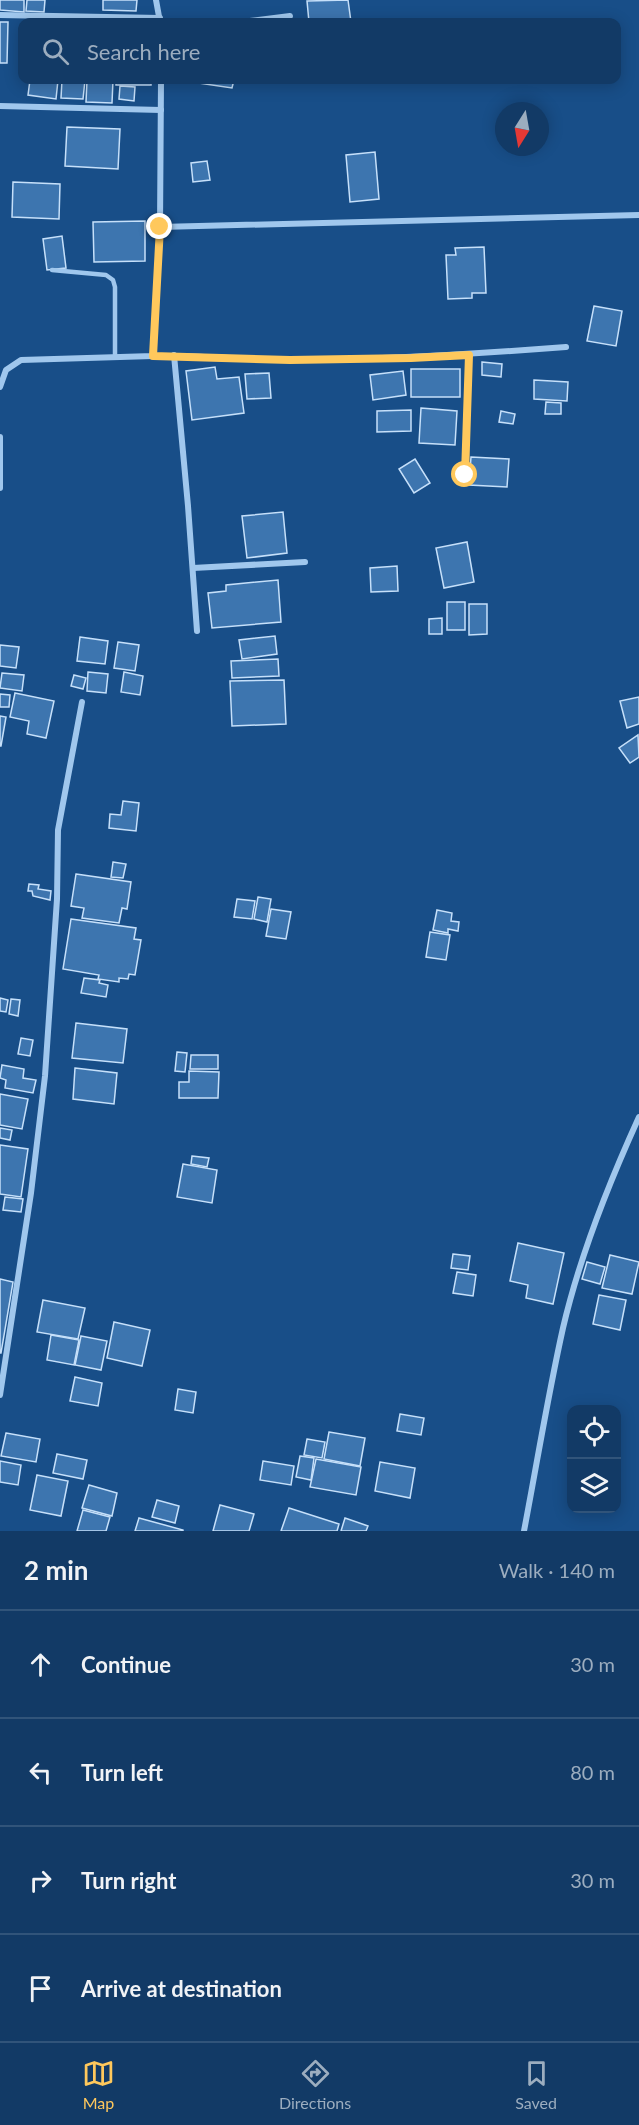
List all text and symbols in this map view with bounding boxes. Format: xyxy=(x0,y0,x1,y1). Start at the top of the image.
search box xyxy=(18,18,621,84)
icon: search xyxy=(39,35,72,68)
text: Search here xyxy=(87,38,200,65)
north arrow xyxy=(495,102,549,156)
route end xyxy=(146,213,172,239)
route start xyxy=(451,461,477,487)
map controls xyxy=(567,1405,621,1513)
button: locate xyxy=(567,1405,621,1459)
button: layers xyxy=(567,1459,621,1513)
text: 2 min xyxy=(24,1554,88,1586)
text: Walk · 140 m xyxy=(499,1558,615,1582)
icon: ahead xyxy=(24,1648,57,1681)
text: Continue xyxy=(81,1651,171,1678)
text: 30 m xyxy=(570,1652,615,1676)
icon: left xyxy=(24,1756,57,1789)
text: Turn left xyxy=(81,1759,163,1786)
text: 80 m xyxy=(570,1760,615,1784)
icon: right xyxy=(24,1864,57,1897)
text: Turn right xyxy=(81,1867,176,1894)
text: 30 m xyxy=(570,1868,615,1892)
icon: arrive xyxy=(24,1972,57,2005)
text: Arrive at destination xyxy=(81,1975,282,2002)
tab: Map xyxy=(82,2057,115,2112)
tab: Directions xyxy=(279,2057,351,2112)
tab: Saved xyxy=(515,2057,557,2112)

